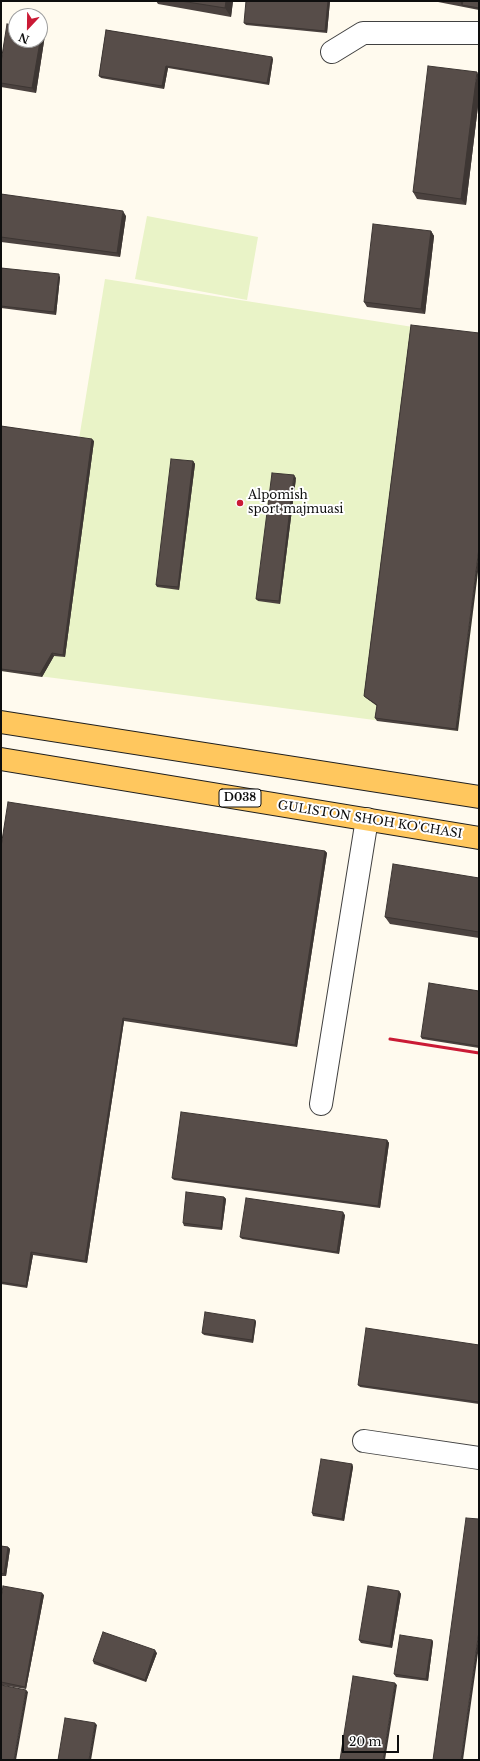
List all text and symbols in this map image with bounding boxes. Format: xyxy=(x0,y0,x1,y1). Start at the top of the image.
north arrow xyxy=(8,8,48,48)
text: N xyxy=(16,30,31,47)
place label: Alpomish sport majmuasi xyxy=(248,489,343,517)
marker: Alpomish sport majmuasi xyxy=(235,498,245,508)
road number: D038 xyxy=(219,789,261,807)
street label: GULISTON SHOH KO'CHASI xyxy=(277,798,463,842)
scale bar xyxy=(344,1727,401,1753)
text: 20 m xyxy=(349,1734,381,1749)

